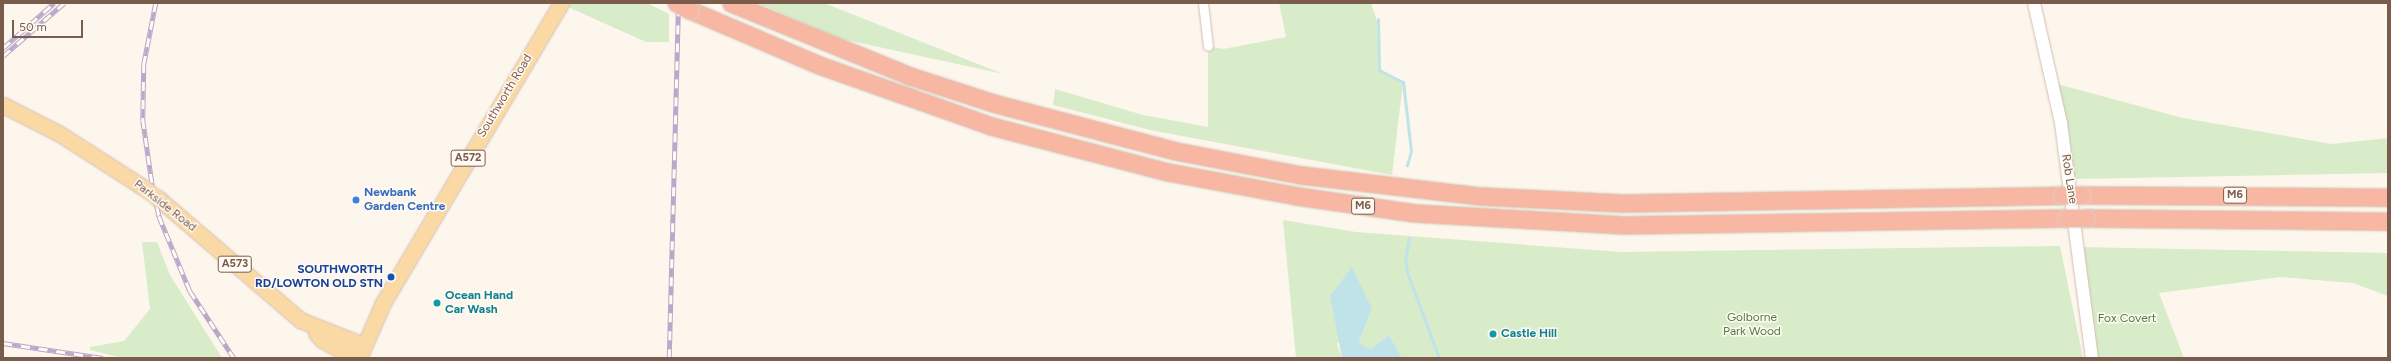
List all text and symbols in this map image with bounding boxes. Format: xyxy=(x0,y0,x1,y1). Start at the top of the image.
scale bar xyxy=(14,12,85,38)
text: 50 m xyxy=(19,20,47,34)
street label: Southworth Road xyxy=(475,52,535,140)
road number: A572 xyxy=(450,149,486,167)
street label: Rob Lane xyxy=(2058,153,2080,205)
street label: Parkside Road xyxy=(131,177,199,235)
place label: Newbank Garden Centre xyxy=(364,186,446,214)
road number: M6 xyxy=(2223,186,2247,204)
marker: Newbank Garden Centre xyxy=(351,195,361,205)
road number: M6 xyxy=(1351,197,1375,215)
road number: A573 xyxy=(217,255,253,273)
place label: SOUTHWORTH RD/LOWTON OLD STN xyxy=(255,263,383,291)
marker: SOUTHWORTH RD/LOWTON OLD STN xyxy=(386,272,396,282)
place label: Ocean Hand Car Wash xyxy=(445,289,513,317)
marker: Ocean Hand Car Wash xyxy=(432,298,442,308)
park label: Golborne Park Wood xyxy=(1723,311,1781,339)
park label: Fox Covert xyxy=(2098,312,2156,326)
place label: Castle Hill xyxy=(1501,327,1557,341)
marker: Castle Hill xyxy=(1488,329,1498,339)

